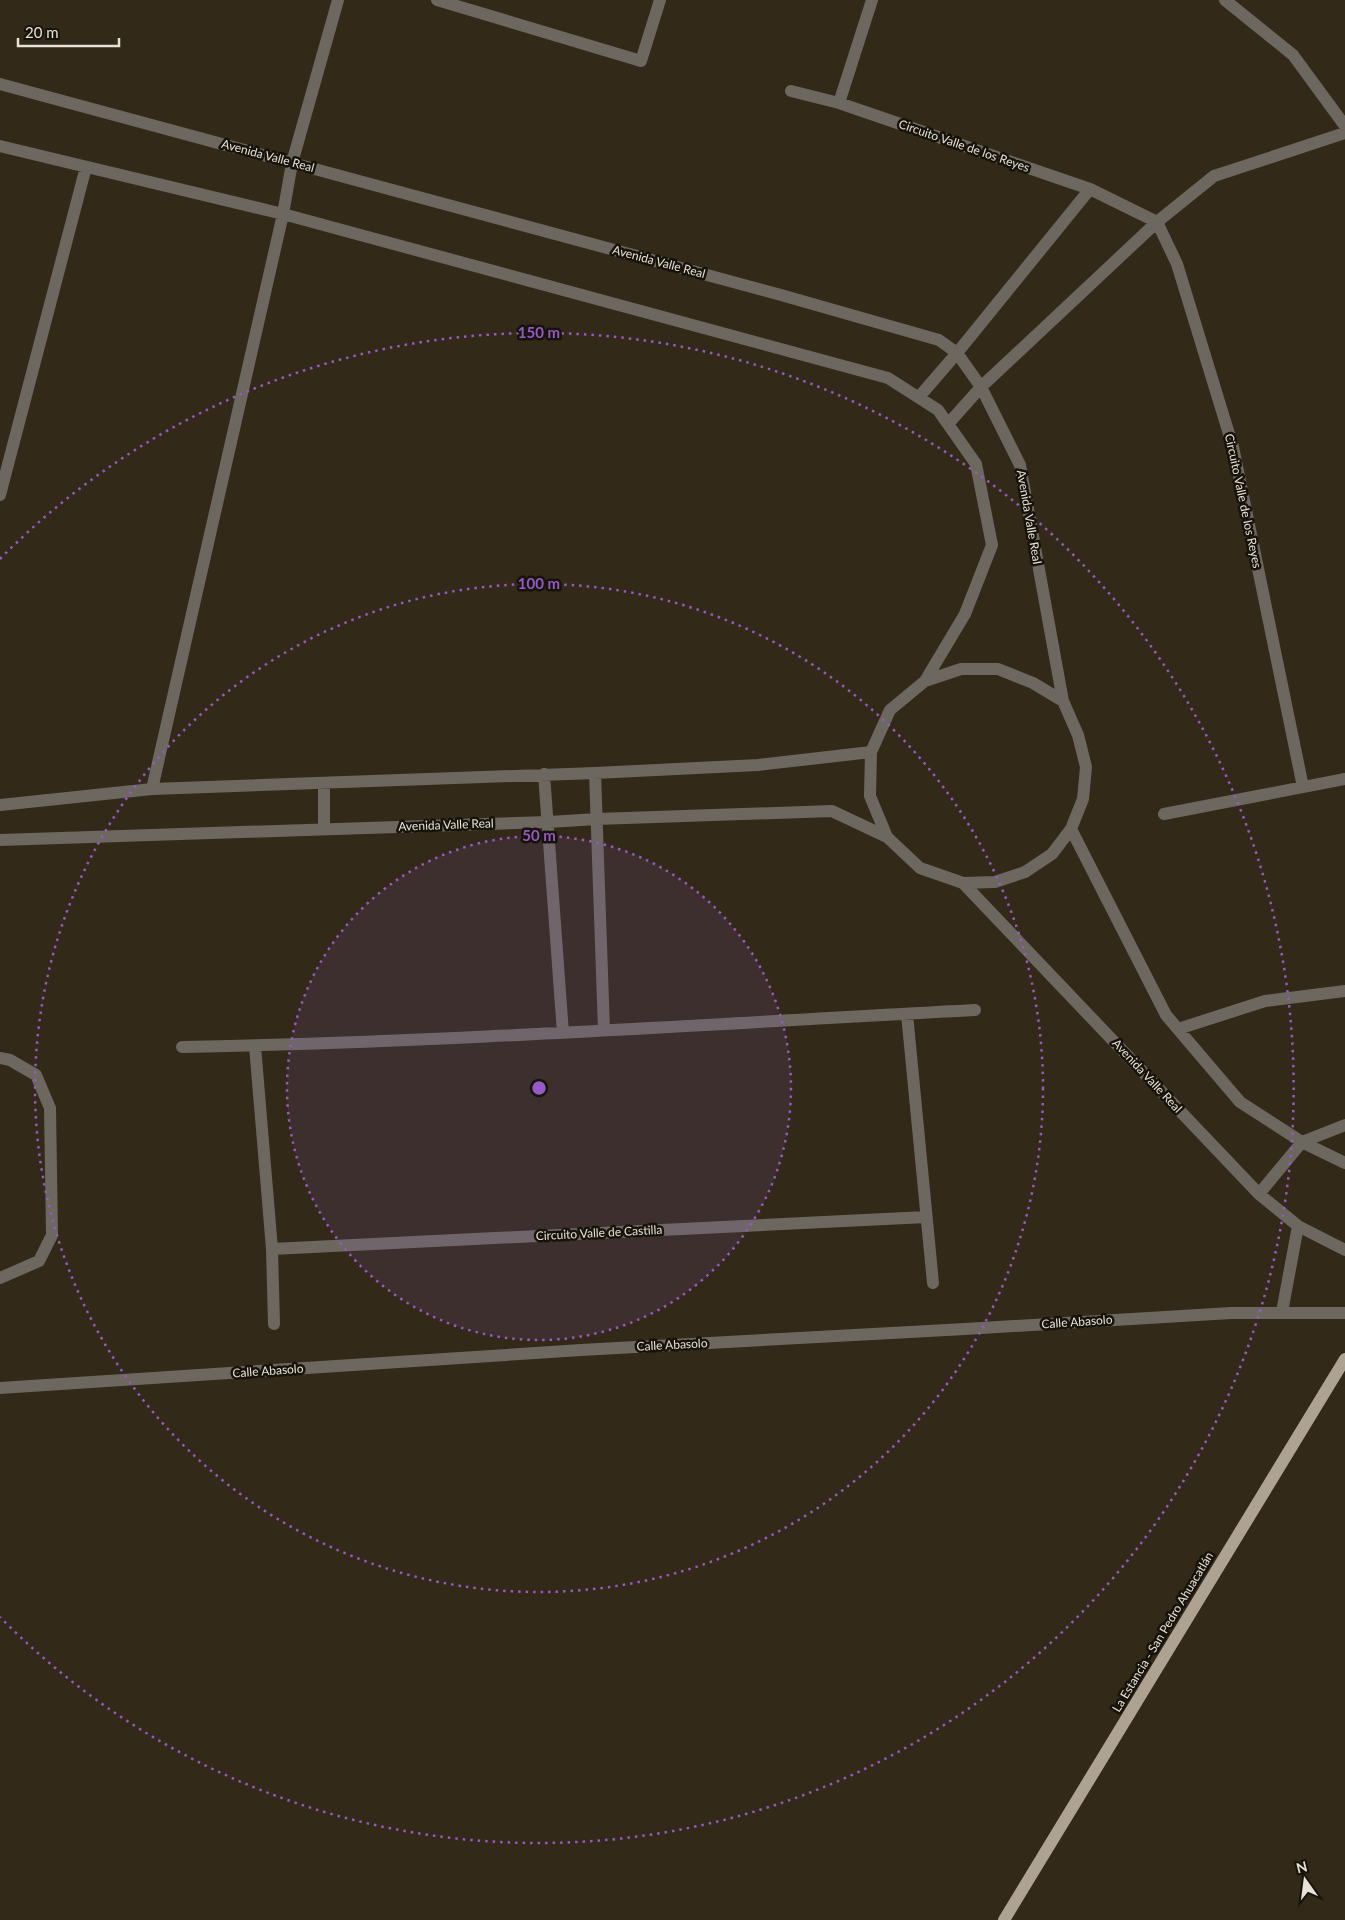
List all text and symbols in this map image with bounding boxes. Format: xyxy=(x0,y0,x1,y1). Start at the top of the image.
scale bar xyxy=(18,15,119,47)
text: 20 m xyxy=(25,23,59,41)
street label: Circuito Valle de los Reyes xyxy=(897,116,1031,175)
street label: Avenida Valle Real xyxy=(220,136,316,175)
street label: Avenida Valle Real xyxy=(611,242,707,281)
text: 150 m xyxy=(518,323,560,341)
street label: Circuito Valle de los Reyes xyxy=(1222,432,1265,570)
street label: Avenida Valle Real xyxy=(1014,469,1045,565)
text: 100 m xyxy=(518,574,560,592)
street label: Avenida Valle Real xyxy=(398,815,494,834)
text: 50 m xyxy=(522,826,556,844)
street label: Avenida Valle Real xyxy=(1109,1036,1185,1116)
centre of rings xyxy=(530,1079,548,1097)
street label: Circuito Valle de Castilla xyxy=(535,1222,663,1243)
street label: Calle Abasolo xyxy=(1041,1312,1113,1331)
street label: Calle Abasolo xyxy=(636,1335,708,1354)
street label: Calle Abasolo xyxy=(232,1361,304,1380)
street label: La Estancia - San Pedro Ahuacatlán xyxy=(1109,1549,1216,1714)
north arrow xyxy=(1280,1855,1330,1905)
text: N xyxy=(1294,1857,1309,1876)

